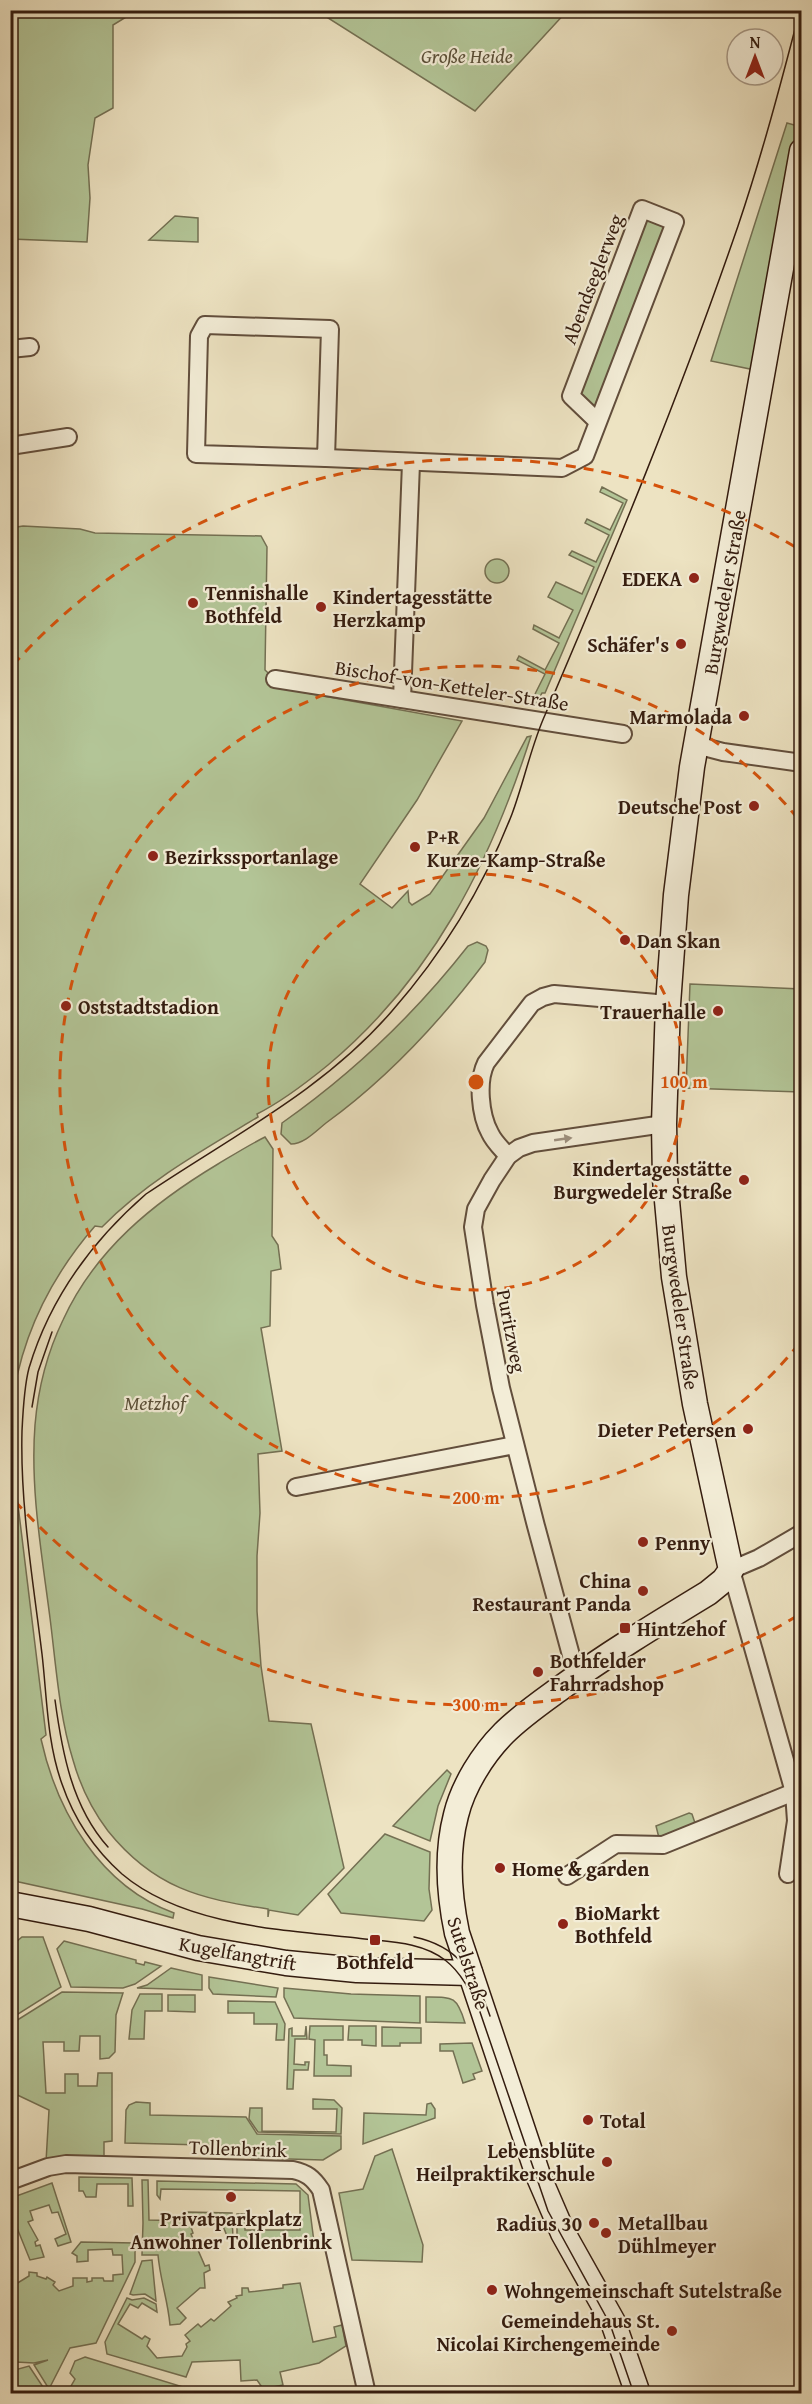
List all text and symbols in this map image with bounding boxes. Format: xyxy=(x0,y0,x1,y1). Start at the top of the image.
north arrow xyxy=(725,27,785,87)
text: N xyxy=(750,30,761,54)
park label: Große Heide xyxy=(421,41,513,70)
street label: Abendseglerweg xyxy=(554,210,630,348)
street label: Burgwedeler Straße xyxy=(695,507,753,677)
place label: EDEKA xyxy=(622,564,682,593)
marker: EDEKA xyxy=(687,571,701,585)
place label: Tennishalle Bothfeld xyxy=(205,578,309,630)
place label: Kindertagesstätte Herzkamp xyxy=(333,582,492,634)
marker: Tennishalle Bothfeld xyxy=(186,596,200,610)
marker: Kindertagesstätte Herzkamp xyxy=(314,600,328,614)
place label: Schäfer's xyxy=(587,630,669,659)
marker: Schäfer's xyxy=(674,637,688,651)
street label: Bischof-von-Ketteler-Straße xyxy=(333,652,571,718)
place label: Marmolada xyxy=(629,702,733,731)
marker: Marmolada xyxy=(737,709,751,723)
place label: Deutsche Post xyxy=(618,792,742,821)
marker: Deutsche Post xyxy=(747,799,761,813)
place label: P+R Kurze-Kamp-Straße xyxy=(427,822,606,874)
marker: P+R Kurze-Kamp-Straße xyxy=(408,840,422,854)
place label: Bezirkssportanlage xyxy=(165,842,339,871)
marker: Bezirkssportanlage xyxy=(146,849,160,863)
place label: Dan Skan xyxy=(637,926,721,955)
marker: Dan Skan xyxy=(618,933,632,947)
place label: Oststadtstadion xyxy=(78,992,219,1021)
place label: Trauerhalle xyxy=(600,997,706,1026)
marker: Oststadtstadion xyxy=(59,999,73,1013)
marker: Trauerhalle xyxy=(711,1004,725,1018)
text: 100 m xyxy=(660,1068,708,1095)
centre of rings xyxy=(466,1072,486,1092)
one-way arrow xyxy=(553,1134,572,1143)
place label: Kindertagesstätte Burgwedeler Straße xyxy=(554,1154,732,1206)
marker: Kindertagesstätte Burgwedeler Straße xyxy=(737,1173,751,1187)
street label: Burgwedeler Straße xyxy=(655,1222,707,1392)
street label: Puritzweg xyxy=(490,1287,534,1375)
park label: Metzhof xyxy=(124,1388,190,1417)
place label: Dieter Petersen xyxy=(598,1415,736,1444)
marker: Dieter Petersen xyxy=(741,1422,755,1436)
text: 200 m xyxy=(452,1484,500,1511)
place label: Penny xyxy=(655,1528,711,1557)
marker: Penny xyxy=(636,1535,650,1549)
place label: China Restaurant Panda xyxy=(472,1566,632,1618)
marker: China Restaurant Panda xyxy=(636,1584,650,1598)
place label: Hintzehof xyxy=(637,1614,727,1643)
marker: Hintzehof xyxy=(618,1621,632,1635)
place label: Bothfelder Fahrradshop xyxy=(550,1646,664,1698)
marker: Bothfelder Fahrradshop xyxy=(531,1665,545,1679)
text: 300 m xyxy=(452,1691,500,1718)
place label: Home & garden xyxy=(512,1854,649,1883)
marker: Home & garden xyxy=(493,1861,507,1875)
place label: BioMarkt Bothfeld xyxy=(575,1898,660,1950)
street label: Sutelstraße xyxy=(440,1913,498,2013)
marker: BioMarkt Bothfeld xyxy=(556,1917,570,1931)
street label: Kugelfangtrift xyxy=(177,1928,299,1978)
marker: Bothfeld xyxy=(368,1933,382,1947)
place label: Bothfeld xyxy=(337,1947,414,1976)
place label: Total xyxy=(600,2106,646,2135)
marker: Total xyxy=(581,2113,595,2127)
street label: Tollenbrink xyxy=(188,2132,288,2164)
place label: Lebensblüte Heilpraktikerschule xyxy=(416,2136,595,2188)
marker: Lebensblüte Heilpraktikerschule xyxy=(600,2155,614,2169)
marker: Privatparkplatz Anwohner Tollenbrink xyxy=(224,2190,238,2204)
place label: Privatparkplatz Anwohner Tollenbrink xyxy=(130,2204,332,2256)
place label: Metallbau Dühlmeyer xyxy=(618,2208,716,2260)
place label: Radius 30 xyxy=(496,2209,582,2238)
marker: Radius 30 xyxy=(587,2216,601,2230)
marker: Metallbau Dühlmeyer xyxy=(599,2226,613,2240)
place label: Wohngemeinschaft Sutelstraße xyxy=(504,2276,782,2305)
marker: Wohngemeinschaft Sutelstraße xyxy=(485,2283,499,2297)
place label: Gemeindehaus St. Nicolai Kirchengemeinde xyxy=(437,2306,660,2358)
marker: Gemeindehaus St. Nicolai Kirchengemeinde xyxy=(665,2324,679,2338)

